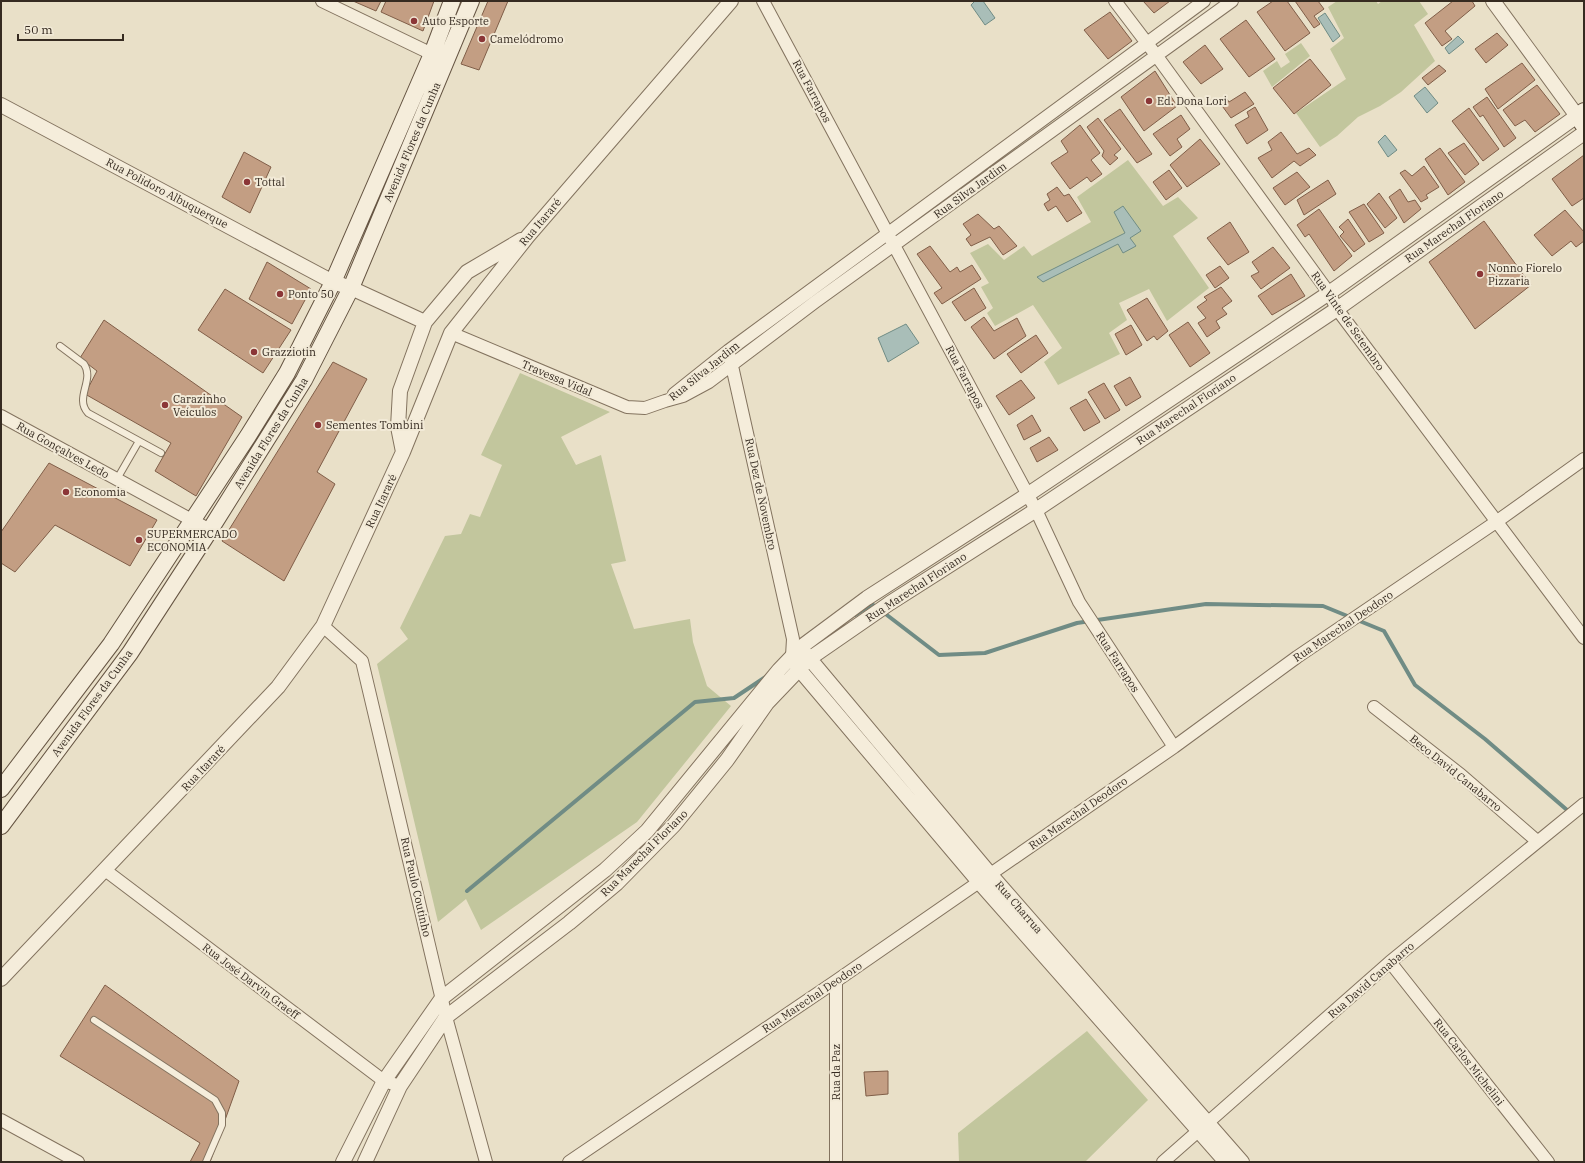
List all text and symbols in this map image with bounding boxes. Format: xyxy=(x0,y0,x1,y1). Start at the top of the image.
place label: Auto Esporte xyxy=(422,14,489,28)
scale bar xyxy=(18,16,123,42)
marker: Auto Esporte xyxy=(409,16,419,26)
text: 50 m xyxy=(24,22,53,37)
place label: Camelódromo xyxy=(490,32,563,46)
marker: Camelódromo xyxy=(477,34,487,44)
street label: Rua Farrapos xyxy=(790,57,834,125)
street label: Avenida Flores da Cunha xyxy=(380,80,444,204)
place label: Ed. Dona Lori xyxy=(1157,94,1227,108)
marker: Ed. Dona Lori xyxy=(1144,96,1154,106)
street label: Rua Polidoro Albuquerque xyxy=(103,155,231,231)
street label: Rua Silva Jardim xyxy=(931,159,1010,221)
place label: Tottal xyxy=(255,175,285,189)
marker: Tottal xyxy=(242,177,252,187)
street label: Rua Marechal Floriano xyxy=(1402,187,1506,265)
street label: Rua Itararé xyxy=(516,195,564,249)
place label: Nonno Fiorelo Pizzaria xyxy=(1488,261,1562,288)
street label: Rua Vinte de Setembro xyxy=(1308,269,1388,373)
marker: Nonno Fiorelo Pizzaria xyxy=(1475,269,1485,279)
place label: Ponto 50 xyxy=(288,287,334,301)
marker: Ponto 50 xyxy=(275,289,285,299)
street label: Rua Silva Jardim xyxy=(666,338,742,404)
street label: Rua Farrapos xyxy=(943,343,987,411)
place label: Grazziotin xyxy=(262,345,316,359)
marker: Grazziotin xyxy=(249,347,259,357)
street label: Travessa Vidal xyxy=(520,357,594,399)
street label: Rua Marechal Floriano xyxy=(1133,370,1239,448)
street label: Avenida Flores da Cunha xyxy=(231,375,311,491)
place label: Carazinho Veículos xyxy=(173,392,226,419)
marker: Carazinho Veículos xyxy=(160,400,170,410)
place label: Sementes Tombini xyxy=(326,418,424,432)
street label: Rua Gonçalves Ledo xyxy=(14,419,112,481)
marker: Sementes Tombini xyxy=(313,420,323,430)
street label: Rua Dez de Novembro xyxy=(742,437,780,551)
street label: Rua Itararé xyxy=(362,472,400,530)
place label: Economia xyxy=(74,485,126,499)
marker: Economia xyxy=(61,487,71,497)
place label: SUPERMERCADO ECONOMIA xyxy=(147,527,237,554)
marker: SUPERMERCADO ECONOMIA xyxy=(134,535,144,545)
street label: Rua Marechal Floriano xyxy=(863,549,969,625)
street label: Rua Marechal Deodoro xyxy=(1290,587,1396,665)
street label: Rua Farrapos xyxy=(1093,629,1143,695)
street label: Avenida Flores da Cunha xyxy=(48,647,136,759)
street label: Beco David Canabarro xyxy=(1407,732,1505,814)
street label: Rua Itararé xyxy=(178,742,228,794)
street label: Rua Marechal Deodoro xyxy=(1026,774,1130,852)
street label: Rua Marechal Floriano xyxy=(598,807,690,899)
street label: Rua Paulo Coutinho xyxy=(398,836,434,938)
street label: Rua Charrua xyxy=(992,878,1046,936)
street label: Rua David Canabarro xyxy=(1325,939,1417,1021)
street label: Rua José Darvin Graeff xyxy=(200,940,303,1023)
street label: Rua Marechal Deodoro xyxy=(759,958,865,1036)
street label: Rua Carlos Michelini xyxy=(1431,1016,1508,1109)
street label: Rua da Paz xyxy=(829,1043,843,1100)

